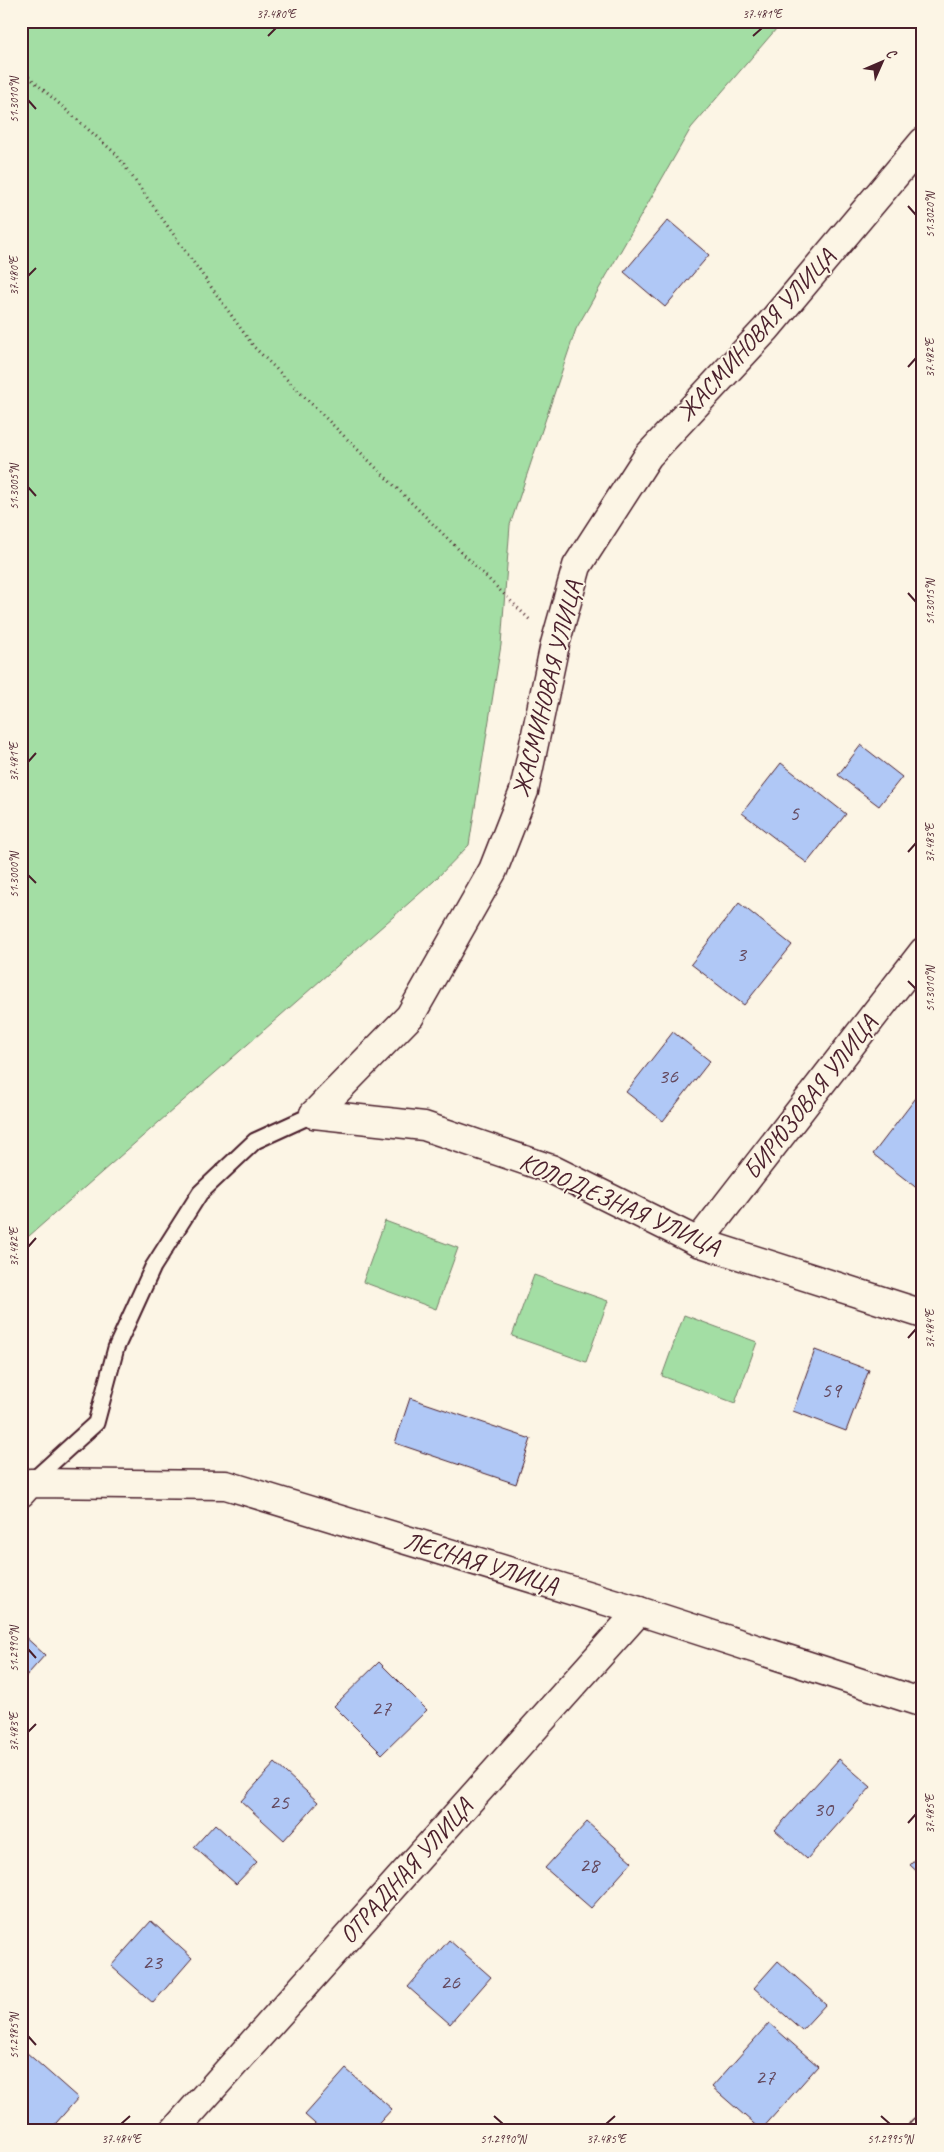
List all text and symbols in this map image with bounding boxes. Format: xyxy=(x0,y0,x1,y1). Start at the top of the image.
text: 37.480°E xyxy=(256,6,297,22)
text: 37.481°E xyxy=(742,6,783,22)
north arrow xyxy=(856,38,906,88)
text: С xyxy=(882,45,901,63)
text: 51.3010°N xyxy=(6,76,22,123)
text: 51.3020°N xyxy=(922,191,938,238)
street label: ЖАСМИНОВАЯ УЛИЦА xyxy=(670,242,842,428)
text: 37.480°E xyxy=(6,255,22,296)
text: 37.482°E xyxy=(922,337,938,378)
text: 51.3005°N xyxy=(6,463,22,510)
street label: ЖАСМИНОВАЯ УЛИЦА xyxy=(505,577,589,800)
text: 51.3015°N xyxy=(922,578,938,625)
text: 37.481°E xyxy=(6,741,22,782)
house number: 5 xyxy=(789,799,800,827)
text: 37.483°E xyxy=(922,822,938,863)
text: 51.3000°N xyxy=(6,851,22,898)
house number: 3 xyxy=(736,940,748,968)
text: 51.3010°N xyxy=(922,965,938,1012)
street label: БИРЮЗОВАЯ УЛИЦА xyxy=(736,1008,884,1186)
house number: 36 xyxy=(658,1062,679,1090)
street label: КОЛОДЕЗНАЯ УЛИЦА xyxy=(515,1145,726,1263)
text: 37.482°E xyxy=(6,1226,22,1267)
text: 37.484°E xyxy=(922,1308,938,1349)
house number: 59 xyxy=(821,1376,843,1404)
street label: ЛЕСНАЯ УЛИЦА xyxy=(400,1524,562,1602)
text: 51.2990°N xyxy=(6,1625,22,1672)
house number: 27 xyxy=(371,1694,392,1722)
text: 37.483°E xyxy=(6,1711,22,1752)
house number: 25 xyxy=(269,1788,290,1816)
street label: ОТРАДНАЯ УЛИЦА xyxy=(332,1791,481,1950)
text: 37.485°E xyxy=(922,1793,938,1834)
house number: 30 xyxy=(813,1795,835,1823)
house number: 28 xyxy=(579,1851,601,1879)
house number: 23 xyxy=(142,1948,164,1976)
house number: 26 xyxy=(440,1968,461,1996)
text: 51.2985°N xyxy=(6,2012,22,2059)
house number: 27 xyxy=(755,2063,776,2091)
text: 37.484°E xyxy=(101,2131,142,2147)
text: 51.2990°N xyxy=(480,2131,527,2147)
text: 37.485°E xyxy=(586,2131,627,2147)
text: 51.2995°N xyxy=(867,2131,914,2147)

